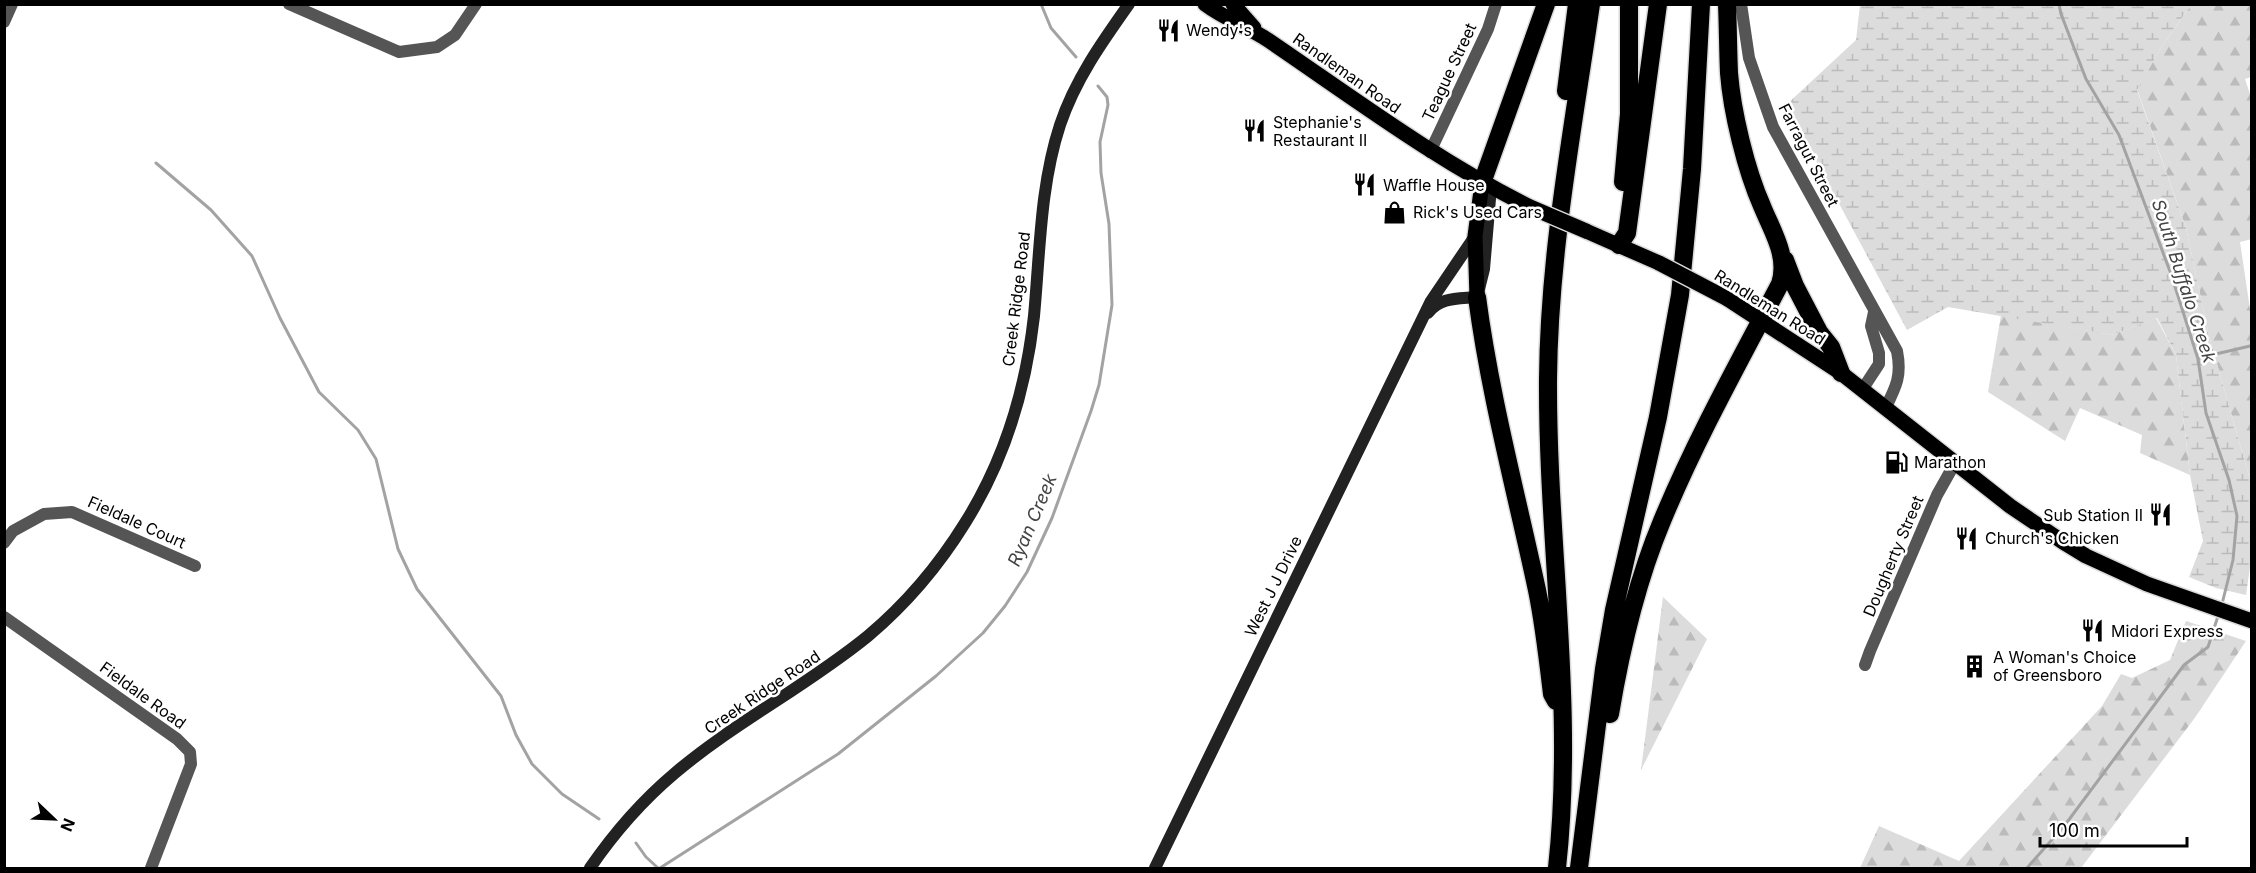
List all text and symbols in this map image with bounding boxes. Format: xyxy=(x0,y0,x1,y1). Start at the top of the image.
restaurant icon: Wendy's xyxy=(1155,17,1181,43)
place label: Wendy's xyxy=(1186,20,1252,40)
street label: Teague Street xyxy=(1418,20,1480,124)
street label: Randleman Road xyxy=(1289,28,1405,118)
street label: Farragut Street xyxy=(1774,100,1844,210)
place label: Stephanie's Restaurant II xyxy=(1273,112,1367,150)
restaurant icon: Stephanie's Restaurant II xyxy=(1242,118,1268,144)
restaurant icon: Waffle House xyxy=(1352,172,1378,198)
place label: Waffle House xyxy=(1383,175,1485,195)
water label: South Buffalo Creek xyxy=(2148,197,2221,366)
shop icon: Rick's Used Cars xyxy=(1382,199,1408,225)
place label: Rick's Used Cars xyxy=(1413,202,1542,222)
street label: Creek Ridge Road xyxy=(998,230,1034,368)
street label: Randleman Road xyxy=(1711,265,1829,349)
fuel station icon: Marathon xyxy=(1883,449,1909,475)
place label: Marathon xyxy=(1914,452,1986,472)
water label: Ryan Creek xyxy=(1003,470,1061,569)
street label: Fieldale Court xyxy=(85,491,189,553)
street label: Dougherty Street xyxy=(1858,492,1928,620)
restaurant icon: Sub Station II xyxy=(2148,502,2174,528)
place label: Sub Station II xyxy=(2043,505,2143,525)
restaurant icon: Church's Chicken xyxy=(1954,525,1980,551)
place label: Church's Chicken xyxy=(1985,528,2119,548)
street label: West J J Drive xyxy=(1240,532,1306,640)
restaurant icon: Midori Express xyxy=(2080,618,2106,644)
place label: Midori Express xyxy=(2111,621,2224,641)
street label: Creek Ridge Road xyxy=(700,646,824,738)
place label: A Woman's Choice of Greensboro xyxy=(1993,647,2136,685)
building icon: A Woman's Choice of Greensboro xyxy=(1962,653,1988,679)
street label: Fieldale Road xyxy=(96,657,190,733)
north arrow xyxy=(24,789,84,849)
scale bar xyxy=(2040,810,2187,848)
text: N xyxy=(56,815,79,834)
text: 100 m xyxy=(2049,820,2100,841)

